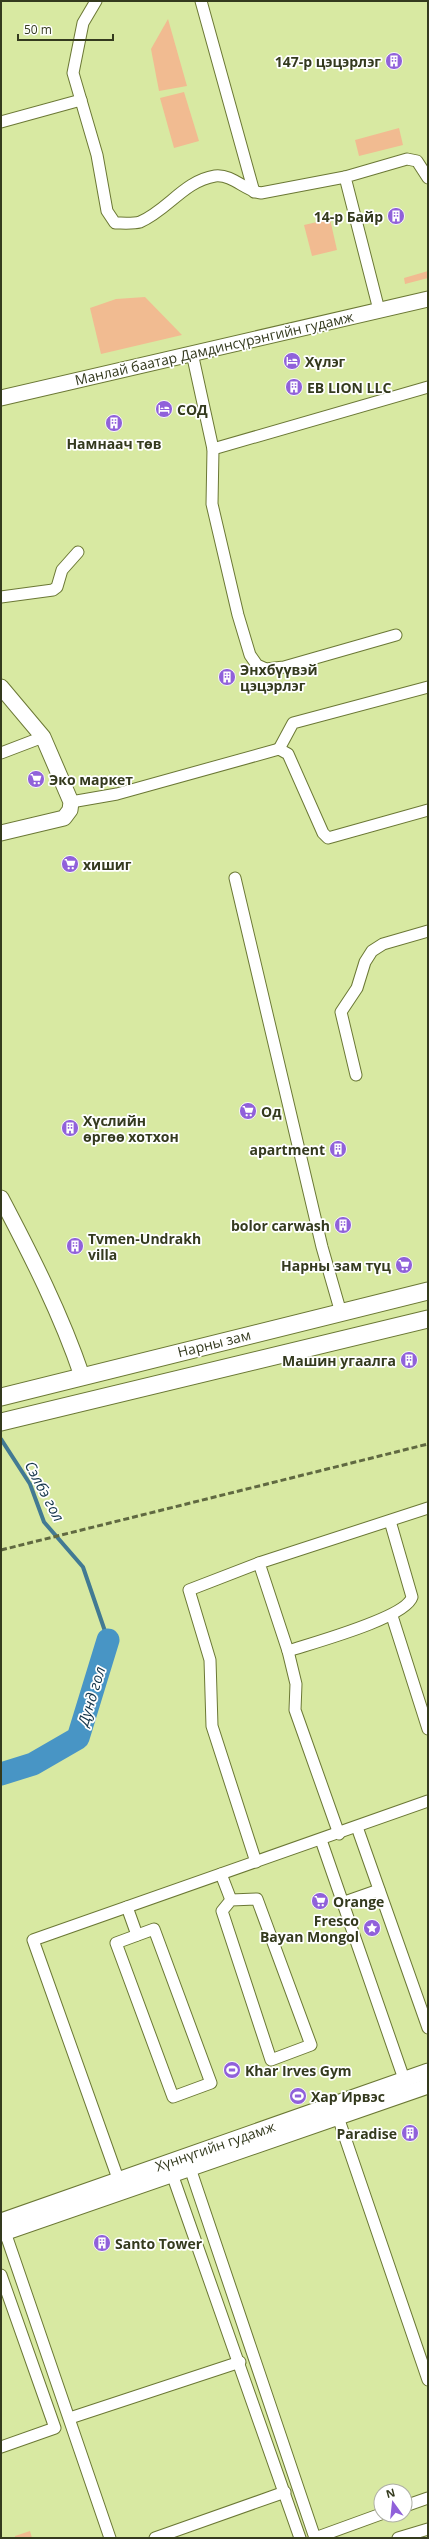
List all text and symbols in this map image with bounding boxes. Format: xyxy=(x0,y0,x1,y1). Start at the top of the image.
scale bar xyxy=(18,16,113,42)
text: 50 m xyxy=(24,21,52,38)
building icon: 147-р цэцэрлэг xyxy=(384,51,404,71)
place label: 147-р цэцэрлэг xyxy=(275,52,381,71)
building icon: 14-р Байр xyxy=(386,206,406,226)
place label: 14-р Байр xyxy=(314,207,383,226)
street label: Манлай баатар Дамдинсүрэнгийн гудамж xyxy=(73,307,356,389)
hotel icon: Хүлэг xyxy=(282,351,302,371)
place label: Хүлэг xyxy=(305,352,346,371)
building icon: EB LION LLC xyxy=(284,377,304,397)
place label: EB LION LLC xyxy=(307,378,391,397)
hotel icon: СОД xyxy=(154,399,174,419)
place label: СОД xyxy=(177,400,208,419)
building icon: Намнаач төв xyxy=(104,413,124,433)
place label: Намнаач төв xyxy=(66,434,162,453)
place label: Энхбүүвэй цэцэрлэг xyxy=(240,660,318,695)
building icon: Энхбүүвэй цэцэрлэг xyxy=(217,667,237,687)
supermarket icon: Эко маркет xyxy=(26,769,46,789)
place label: Эко маркет xyxy=(49,770,133,789)
supermarket icon: хишиг xyxy=(60,854,80,874)
place label: хишиг xyxy=(83,855,132,874)
supermarket icon: Од xyxy=(238,1101,258,1121)
place label: Од xyxy=(261,1102,282,1121)
place label: Хүслийн өргөө хотхон xyxy=(83,1111,179,1146)
building icon: Хүслийн өргөө хотхон xyxy=(60,1118,80,1138)
building icon: apartment xyxy=(328,1139,348,1159)
place label: apartment xyxy=(249,1140,325,1159)
building icon: bolor carwash xyxy=(333,1215,353,1235)
place label: bolor carwash xyxy=(231,1216,330,1235)
place label: Tvmen-Undrakh villa xyxy=(88,1229,201,1264)
building icon: Tvmen-Undrakh villa xyxy=(65,1236,85,1256)
supermarket icon: Нарны зам түц xyxy=(394,1255,414,1275)
place label: Нарны зам түц xyxy=(281,1256,391,1275)
street label: Нарны зам xyxy=(175,1325,253,1361)
building icon: Машин угаалга xyxy=(399,1350,419,1370)
place label: Машин угаалга xyxy=(282,1351,396,1370)
water label: Сэлбэ гол xyxy=(21,1457,69,1525)
water label: Дунд гол xyxy=(72,1664,109,1730)
supermarket icon: Orange xyxy=(310,1891,330,1911)
place label: Orange xyxy=(333,1892,384,1911)
place label: Fresco Bayan Mongol xyxy=(260,1911,359,1946)
place icon: Fresco Bayan Mongol xyxy=(362,1918,382,1938)
sports icon: Khar Irves Gym xyxy=(222,2060,242,2080)
place label: Khar Irves Gym xyxy=(245,2061,352,2080)
sports icon: Хар Ирвэс xyxy=(288,2086,308,2106)
place label: Хар Ирвэс xyxy=(311,2087,385,2106)
street label: Хүннүгийн гудамж xyxy=(153,2116,278,2175)
building icon: Paradise xyxy=(400,2123,420,2143)
place label: Paradise xyxy=(337,2124,397,2143)
building icon: Santo Tower xyxy=(92,2233,112,2253)
place label: Santo Tower xyxy=(115,2234,203,2253)
north arrow xyxy=(373,2483,413,2523)
text: N xyxy=(384,2484,397,2501)

